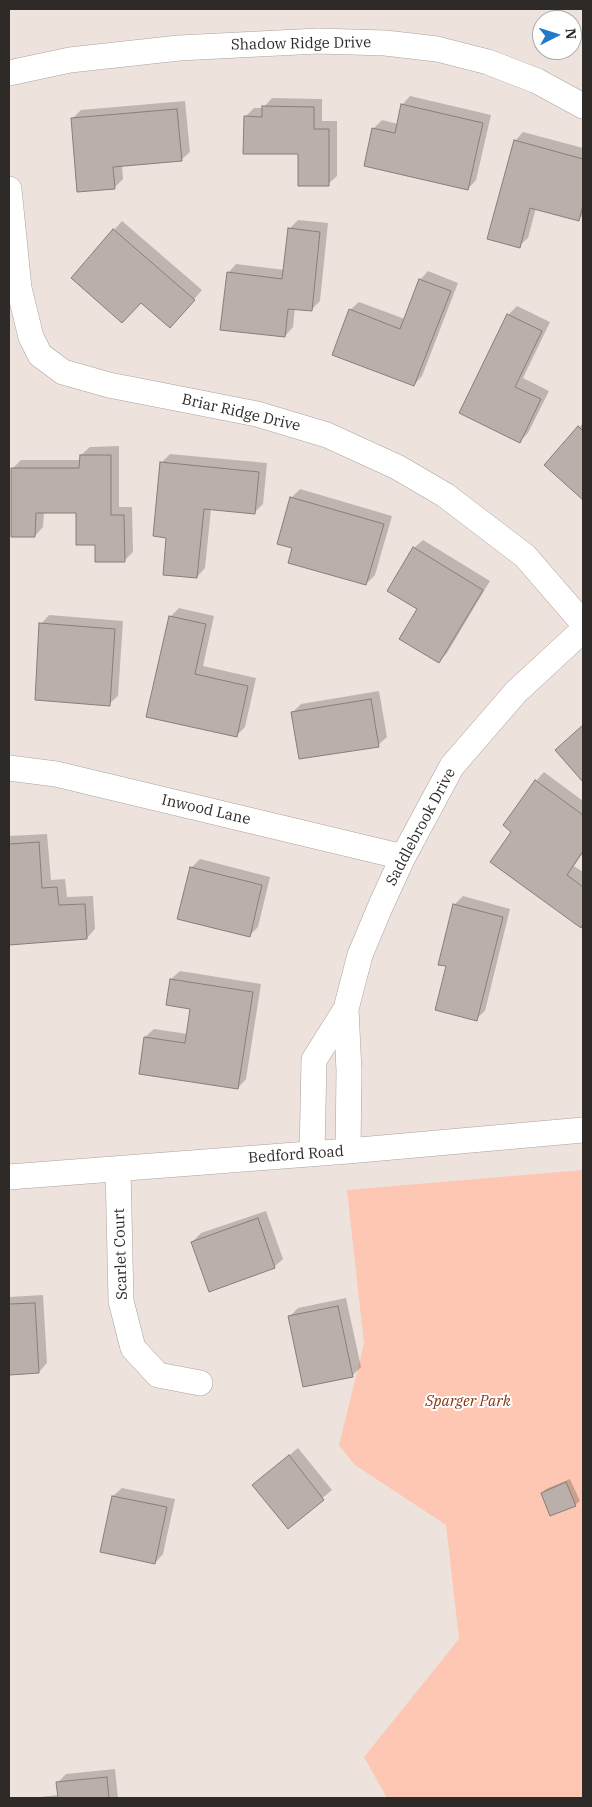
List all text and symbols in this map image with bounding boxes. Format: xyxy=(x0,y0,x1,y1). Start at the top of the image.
north arrow xyxy=(532,10,582,60)
text: N xyxy=(561,27,580,40)
street label: Shadow Ridge Drive xyxy=(231,34,371,54)
street label: Briar Ridge Drive xyxy=(180,391,302,435)
street label: Saddlebrook Drive xyxy=(382,765,460,889)
street label: Inwood Lane xyxy=(160,791,252,829)
street label: Bedford Road xyxy=(248,1143,344,1167)
street label: Scarlet Court xyxy=(110,1208,132,1300)
park label: Sparger Park xyxy=(425,1393,511,1411)

